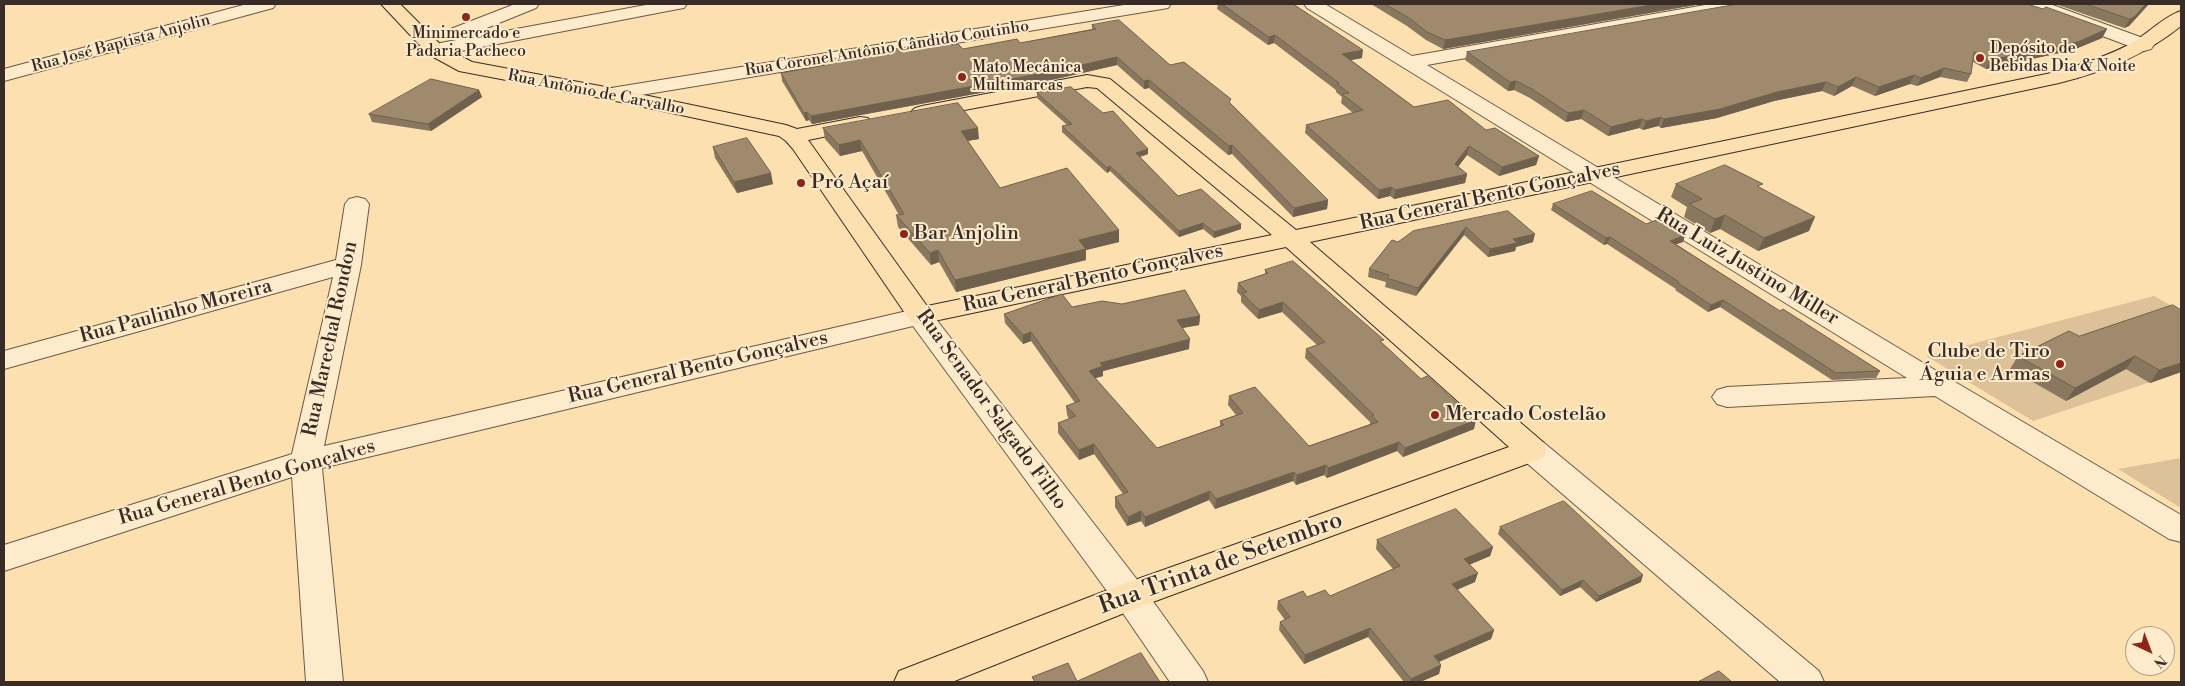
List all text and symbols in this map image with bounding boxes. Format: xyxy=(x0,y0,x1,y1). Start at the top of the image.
street label: Rua José Baptista Anjolin xyxy=(30,11,212,77)
marker: Minimercado e Padaria Pacheco xyxy=(460,11,472,23)
street label: Rua Coronel Antônio Cândido Coutinho xyxy=(744,17,1030,81)
place label: Minimercado e Padaria Pacheco xyxy=(406,24,526,62)
place label: Depósito de Bebidas Dia & Noite xyxy=(1990,39,2136,77)
marker: Depósito de Bebidas Dia & Noite xyxy=(1974,52,1986,64)
place label: Mato Mecânica Multimarcas xyxy=(972,58,1081,96)
street label: Rua Antônio de Carvalho xyxy=(506,66,686,120)
marker: Mato Mecânica Multimarcas xyxy=(956,71,968,83)
street label: Rua General Bento Gonçalves xyxy=(1357,158,1623,236)
place label: Pró Açaí xyxy=(811,171,888,195)
marker: Pró Açaí xyxy=(795,177,807,189)
street label: Rua Luiz Justino Miller xyxy=(1651,203,1843,331)
place label: Bar Anjolin xyxy=(914,222,1019,246)
marker: Bar Anjolin xyxy=(898,228,910,240)
street label: Rua Marechal Rondon xyxy=(299,239,363,439)
street label: Rua General Bento Gonçalves xyxy=(960,240,1226,318)
street label: Rua Paulinho Moreira xyxy=(77,275,275,349)
street label: Rua Senador Salgado Filho xyxy=(910,305,1072,515)
street label: Rua General Bento Gonçalves xyxy=(566,326,830,410)
place label: Clube de Tiro Águia e Armas xyxy=(1920,340,2050,387)
marker: Clube de Tiro Águia e Armas xyxy=(2054,358,2066,370)
place label: Mercado Costelão xyxy=(1445,403,1606,427)
marker: Mercado Costelão xyxy=(1429,409,1441,421)
street label: Rua General Bento Gonçalves xyxy=(116,435,378,531)
street label: Rua Trinta de Setembro xyxy=(1095,506,1347,622)
north arrow xyxy=(2125,626,2175,676)
text: N xyxy=(2149,651,2170,672)

